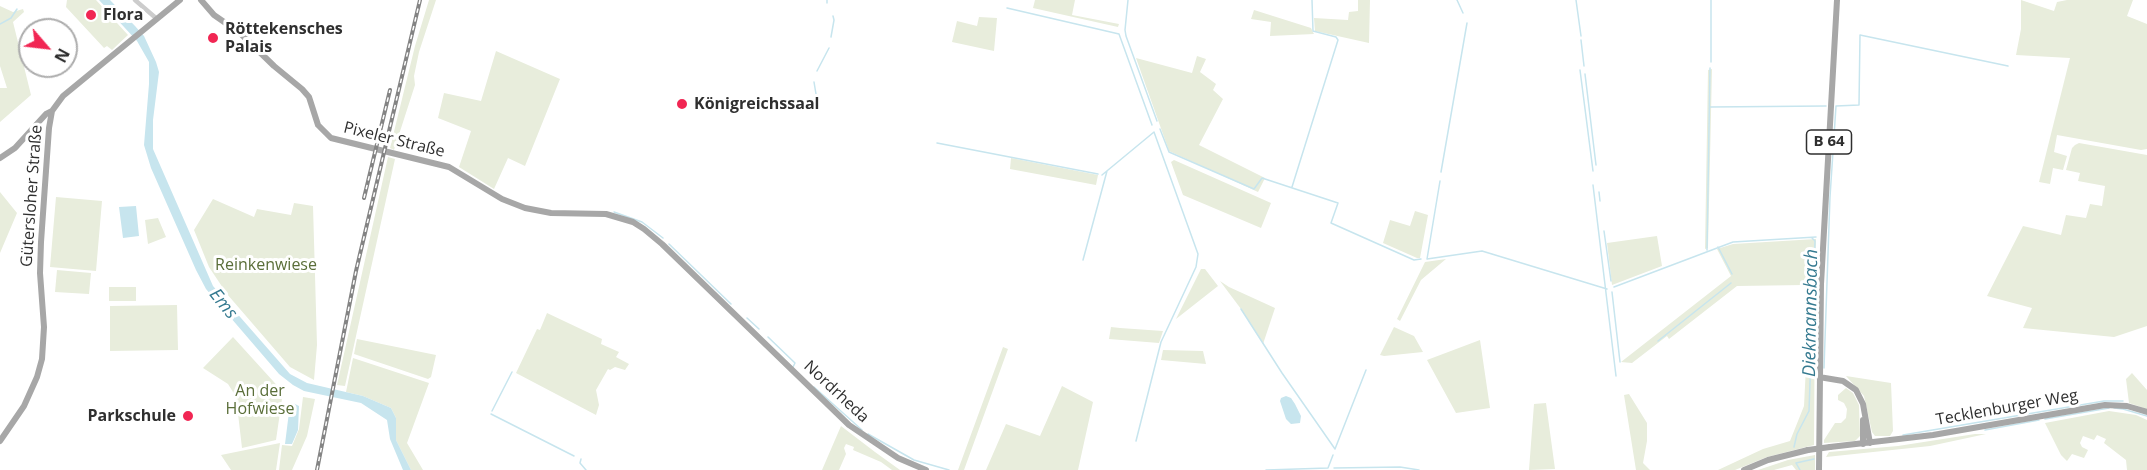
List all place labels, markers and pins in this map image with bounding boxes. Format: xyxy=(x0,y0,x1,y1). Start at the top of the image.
place label: Flora xyxy=(103,5,144,25)
marker: Flora xyxy=(84,8,98,22)
place label: Röttekensches Palais xyxy=(225,19,343,57)
marker: Röttekensches Palais xyxy=(206,31,220,45)
place label: Königreichssaal xyxy=(694,94,819,114)
marker: Königreichssaal xyxy=(675,97,689,111)
place label: Parkschule xyxy=(88,406,176,426)
marker: Parkschule xyxy=(181,409,195,423)

